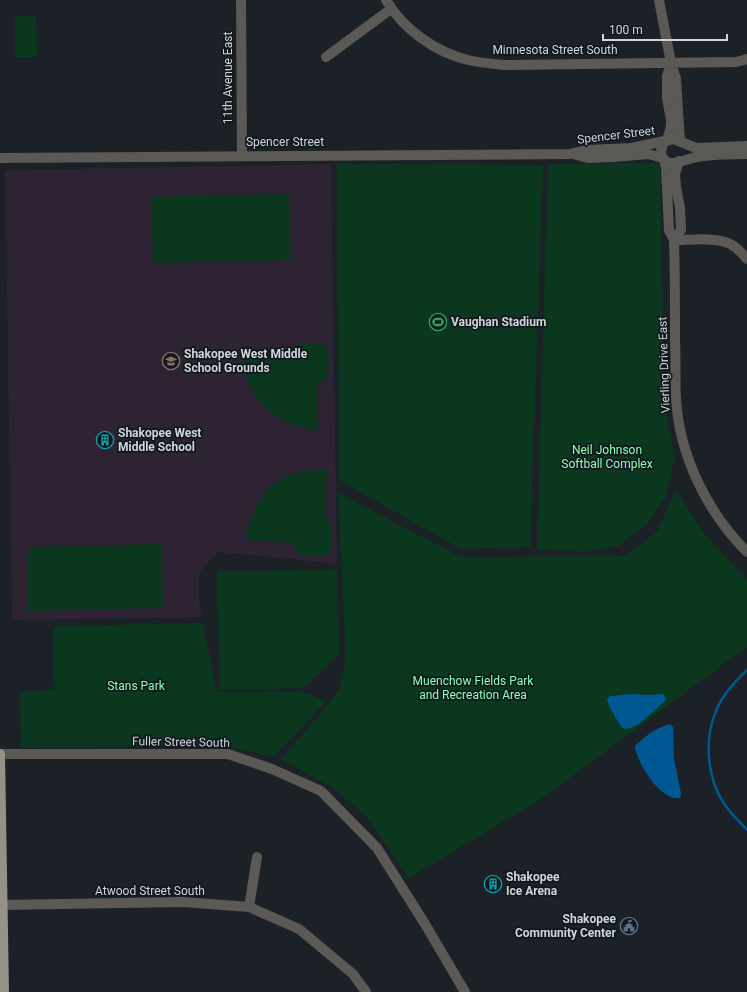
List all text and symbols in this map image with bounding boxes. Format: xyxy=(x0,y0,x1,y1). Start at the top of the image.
scale bar xyxy=(603,16,727,42)
text: 100 m xyxy=(609,23,643,37)
street label: 11th Avenue East xyxy=(221,32,235,124)
street label: Minnesota Street South xyxy=(492,43,618,57)
street label: Spencer Street xyxy=(576,123,656,147)
street label: Spencer Street xyxy=(246,135,324,149)
sports icon: Vaughan Stadium xyxy=(428,312,448,332)
place label: Vaughan Stadium xyxy=(451,315,546,329)
street label: Vierling Drive East xyxy=(655,316,673,414)
place label: Shakopee West Middle School Grounds xyxy=(184,347,308,375)
school or university icon: Shakopee West Middle School Grounds xyxy=(161,351,181,371)
place label: Shakopee West Middle School xyxy=(118,426,201,454)
building icon: Shakopee West Middle School xyxy=(95,430,115,450)
park label: Neil Johnson Softball Complex xyxy=(561,443,653,471)
park label: Muenchow Fields Park and Recreation Area xyxy=(413,674,534,702)
park label: Stans Park xyxy=(107,679,166,693)
street label: Fuller Street South xyxy=(132,734,230,750)
place label: Shakopee Ice Arena xyxy=(506,870,560,898)
building icon: Shakopee Ice Arena xyxy=(483,874,503,894)
street label: Atwood Street South xyxy=(95,884,205,898)
place label: Shakopee Community Center xyxy=(515,912,617,940)
public building icon: Shakopee Community Center xyxy=(619,916,639,936)

